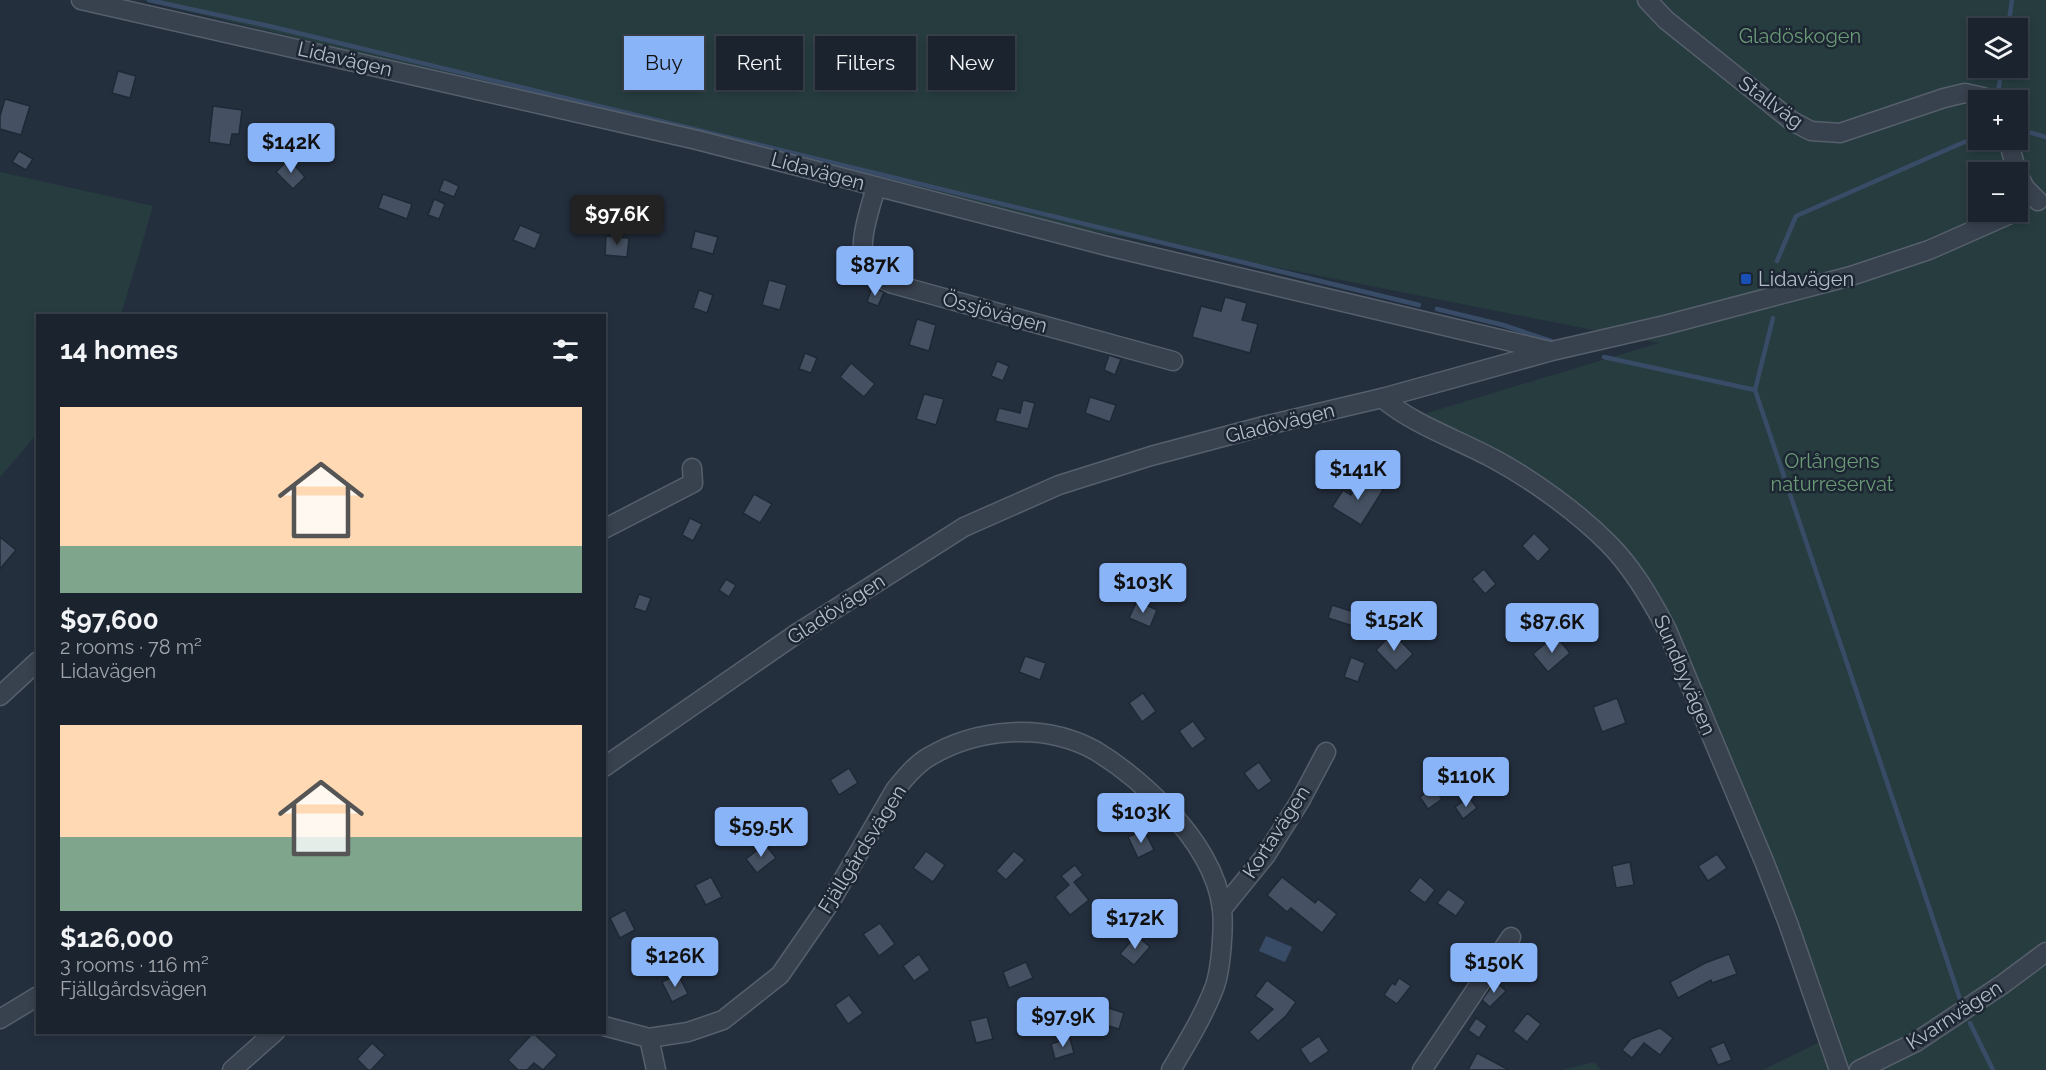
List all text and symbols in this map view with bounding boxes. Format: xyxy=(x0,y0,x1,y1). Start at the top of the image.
map controls xyxy=(1968,18,2028,222)
button: layers xyxy=(1968,18,2028,78)
park label: Gladöskogen xyxy=(1739,24,1861,48)
street label: Lidavägen xyxy=(295,36,395,82)
chip: Buy xyxy=(624,36,704,90)
chip: Rent xyxy=(716,36,803,90)
chip: Filters xyxy=(815,36,916,90)
chip: New xyxy=(928,36,1015,90)
street label: Stallväg xyxy=(1734,71,1808,133)
button: + xyxy=(1968,90,2028,150)
pin: $142K xyxy=(249,123,333,174)
text: $142K xyxy=(262,130,320,154)
street label: Lidavägen xyxy=(768,147,868,195)
button: − xyxy=(1968,162,2028,222)
pin: $97.6K xyxy=(568,195,666,246)
text: $97.6K xyxy=(585,202,649,226)
pin: $87K xyxy=(839,246,911,297)
text: $87K xyxy=(850,253,900,277)
place label: Lidavägen xyxy=(1758,267,1854,291)
marker: Lidavägen xyxy=(1739,272,1753,286)
street label: Össjövägen xyxy=(940,287,1050,337)
icon: filters xyxy=(549,334,582,367)
text: 14 homes xyxy=(60,335,178,365)
street label: Gladövägen xyxy=(1223,398,1337,448)
icon: home xyxy=(267,446,375,554)
park label: Orlångens naturreservat xyxy=(1771,449,1894,496)
pin: $141K xyxy=(1316,450,1400,501)
text: $141K xyxy=(1329,457,1387,481)
pin: $103K xyxy=(1101,563,1185,614)
street label: Gladövägen xyxy=(783,569,889,649)
text: $103K xyxy=(1113,570,1173,594)
pin: $152K xyxy=(1352,601,1436,652)
pin: $87.6K xyxy=(1503,603,1601,654)
text: $97,600 xyxy=(60,605,159,635)
text: $152K xyxy=(1365,608,1423,632)
text: $87.6K xyxy=(1520,610,1584,634)
street label: Sundbyvägen xyxy=(1649,611,1721,739)
text: 2 rooms · 78 m² xyxy=(60,635,202,659)
text: Lidavägen xyxy=(60,659,156,683)
pin: $110K xyxy=(1424,757,1508,808)
icon: home xyxy=(267,764,375,872)
text: $110K xyxy=(1437,764,1495,788)
street label: Fjällgårdsvägen xyxy=(813,780,911,918)
street label: Kortavägen xyxy=(1237,781,1315,883)
pin: $103K xyxy=(1099,793,1183,844)
text: $103K xyxy=(1111,800,1171,824)
pin: $59.5K xyxy=(712,807,810,858)
text: $59.5K xyxy=(729,814,793,838)
pin: $172K xyxy=(1093,899,1177,950)
text: $172K xyxy=(1106,906,1164,930)
text: $126,000 xyxy=(60,923,174,953)
pin: $126K xyxy=(633,937,717,988)
pin: $150K xyxy=(1452,943,1536,994)
text: $126K xyxy=(645,944,705,968)
text: $150K xyxy=(1464,950,1524,974)
text: 3 rooms · 116 m² xyxy=(60,953,209,977)
street label: Kvarnvägen xyxy=(1902,975,2006,1055)
text: Fjällgårdsvägen xyxy=(60,977,207,1001)
pin: $97.9K xyxy=(1014,997,1112,1048)
text: $97.9K xyxy=(1031,1004,1095,1028)

